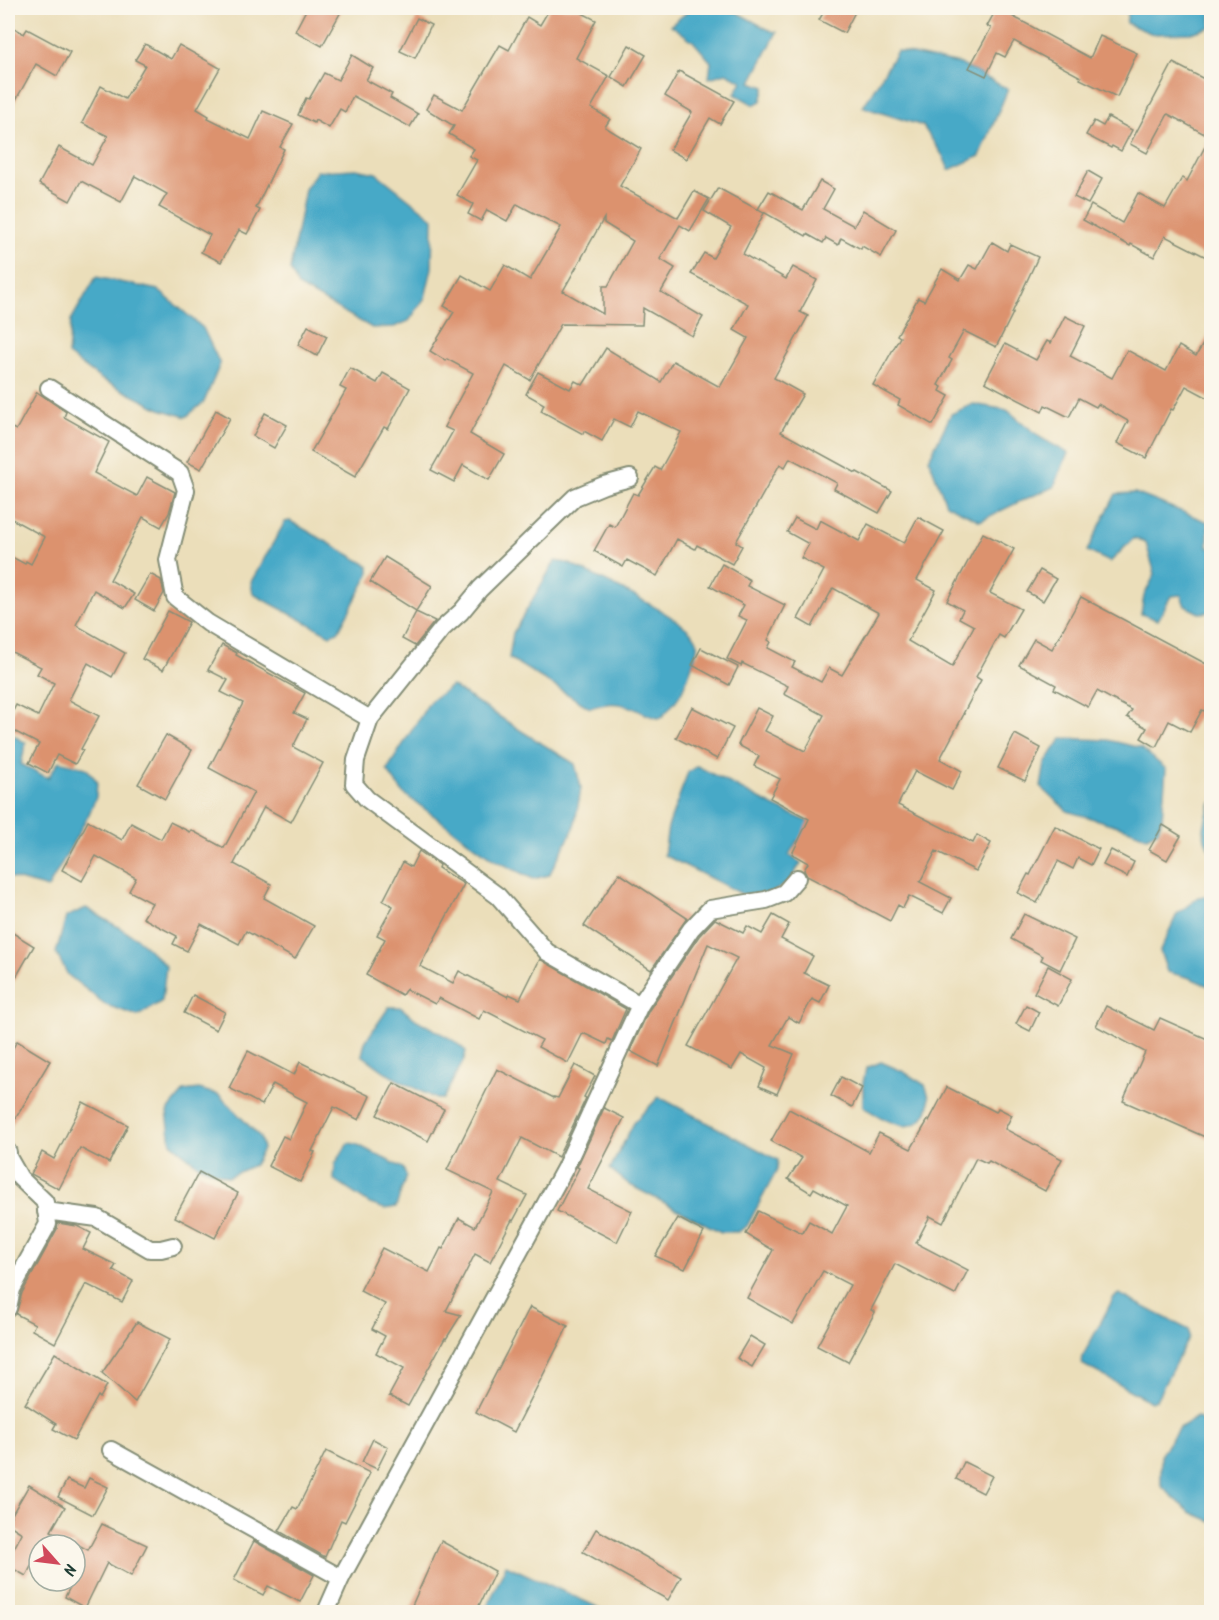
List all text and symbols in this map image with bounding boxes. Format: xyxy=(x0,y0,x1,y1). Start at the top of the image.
north arrow xyxy=(27,1533,87,1593)
text: N xyxy=(56,1559,82,1580)

